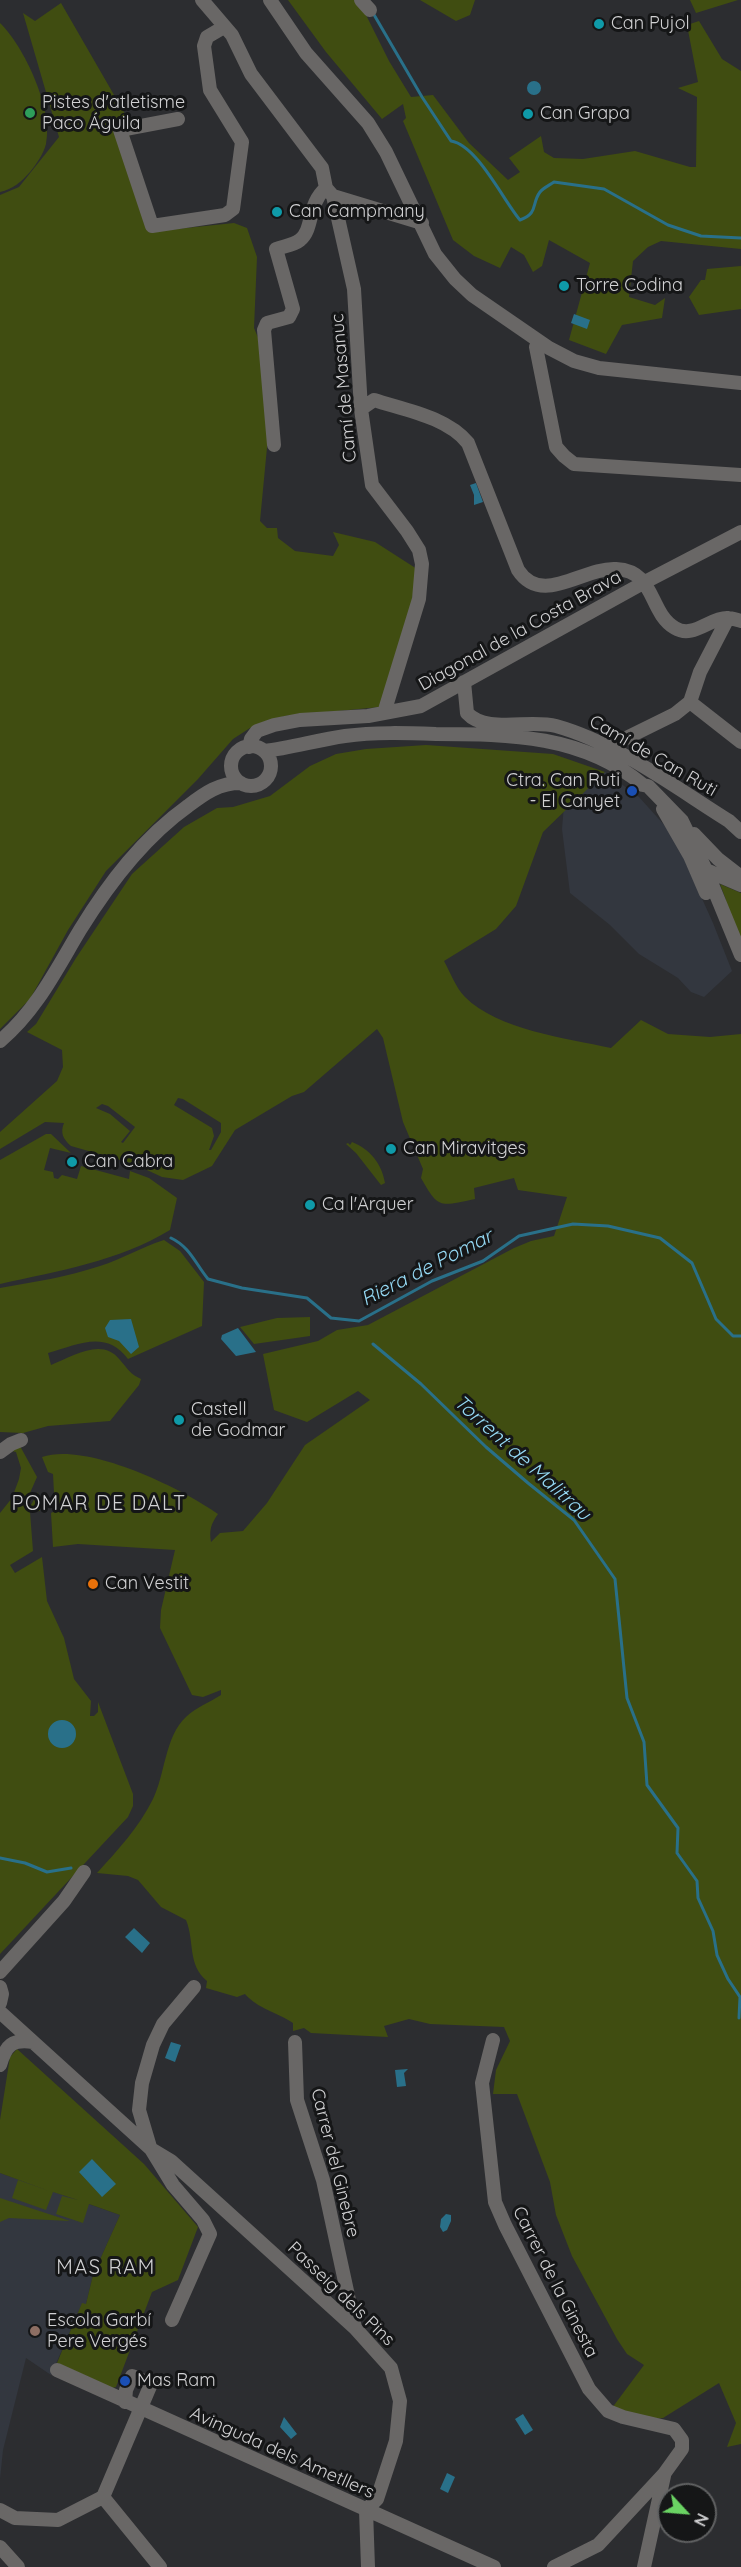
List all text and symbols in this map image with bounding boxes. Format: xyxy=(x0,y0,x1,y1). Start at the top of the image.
place label: Can Pujol xyxy=(611,13,690,35)
marker: Can Pujol xyxy=(592,17,606,31)
place label: Pistes d'atletisme Paco Águila xyxy=(42,92,185,134)
place label: Can Grapa xyxy=(540,103,630,125)
marker: Pistes d'atletisme Paco Águila xyxy=(23,106,37,120)
marker: Can Grapa xyxy=(521,107,535,121)
place label: Can Campmany xyxy=(289,201,425,223)
marker: Can Campmany xyxy=(270,205,284,219)
place label: Torre Codina xyxy=(576,275,683,297)
marker: Torre Codina xyxy=(557,279,571,293)
street label: Camí de Masanuc xyxy=(327,313,361,463)
street label: Diagonal de la Costa Brava xyxy=(415,566,625,696)
street label: Camí de Can Ruti xyxy=(585,711,721,801)
place label: Ctra. Can Ruti - El Canyet xyxy=(506,770,620,812)
marker: Ctra. Can Ruti - El Canyet xyxy=(625,784,639,798)
place label: Can Miravitges xyxy=(403,1138,526,1160)
marker: Can Miravitges xyxy=(384,1142,398,1156)
place label: Can Cabra xyxy=(84,1151,173,1173)
marker: Can Cabra xyxy=(65,1155,79,1169)
place label: Ca l'Arquer xyxy=(322,1194,414,1216)
marker: Ca l'Arquer xyxy=(303,1198,317,1212)
water label: Riera de Pomar xyxy=(357,1224,497,1312)
water label: Torrent de Malitrau xyxy=(449,1390,595,1526)
place label: Castell de Godmar xyxy=(191,1399,286,1442)
marker: Castell de Godmar xyxy=(172,1413,186,1427)
district label: POMAR DE DALT xyxy=(11,1492,187,1516)
place label: Can Vestit xyxy=(105,1573,189,1595)
marker: Can Vestit xyxy=(86,1577,100,1591)
street label: Carrer del Ginebre xyxy=(306,2086,364,2240)
street label: Carrer de la Ginesta xyxy=(508,2203,602,2361)
street label: Passeig dels Pins xyxy=(283,2237,399,2351)
district label: MAS RAM xyxy=(56,2256,156,2280)
place label: Escola Garbí Pere Vergés xyxy=(47,2310,151,2352)
marker: Escola Garbí Pere Vergés xyxy=(28,2324,42,2338)
place label: Mas Ram xyxy=(137,2370,216,2392)
marker: Mas Ram xyxy=(118,2374,132,2388)
street label: Avinguda dels Ametllers xyxy=(186,2403,378,2503)
north arrow xyxy=(657,2483,717,2543)
text: N xyxy=(690,2510,713,2530)

